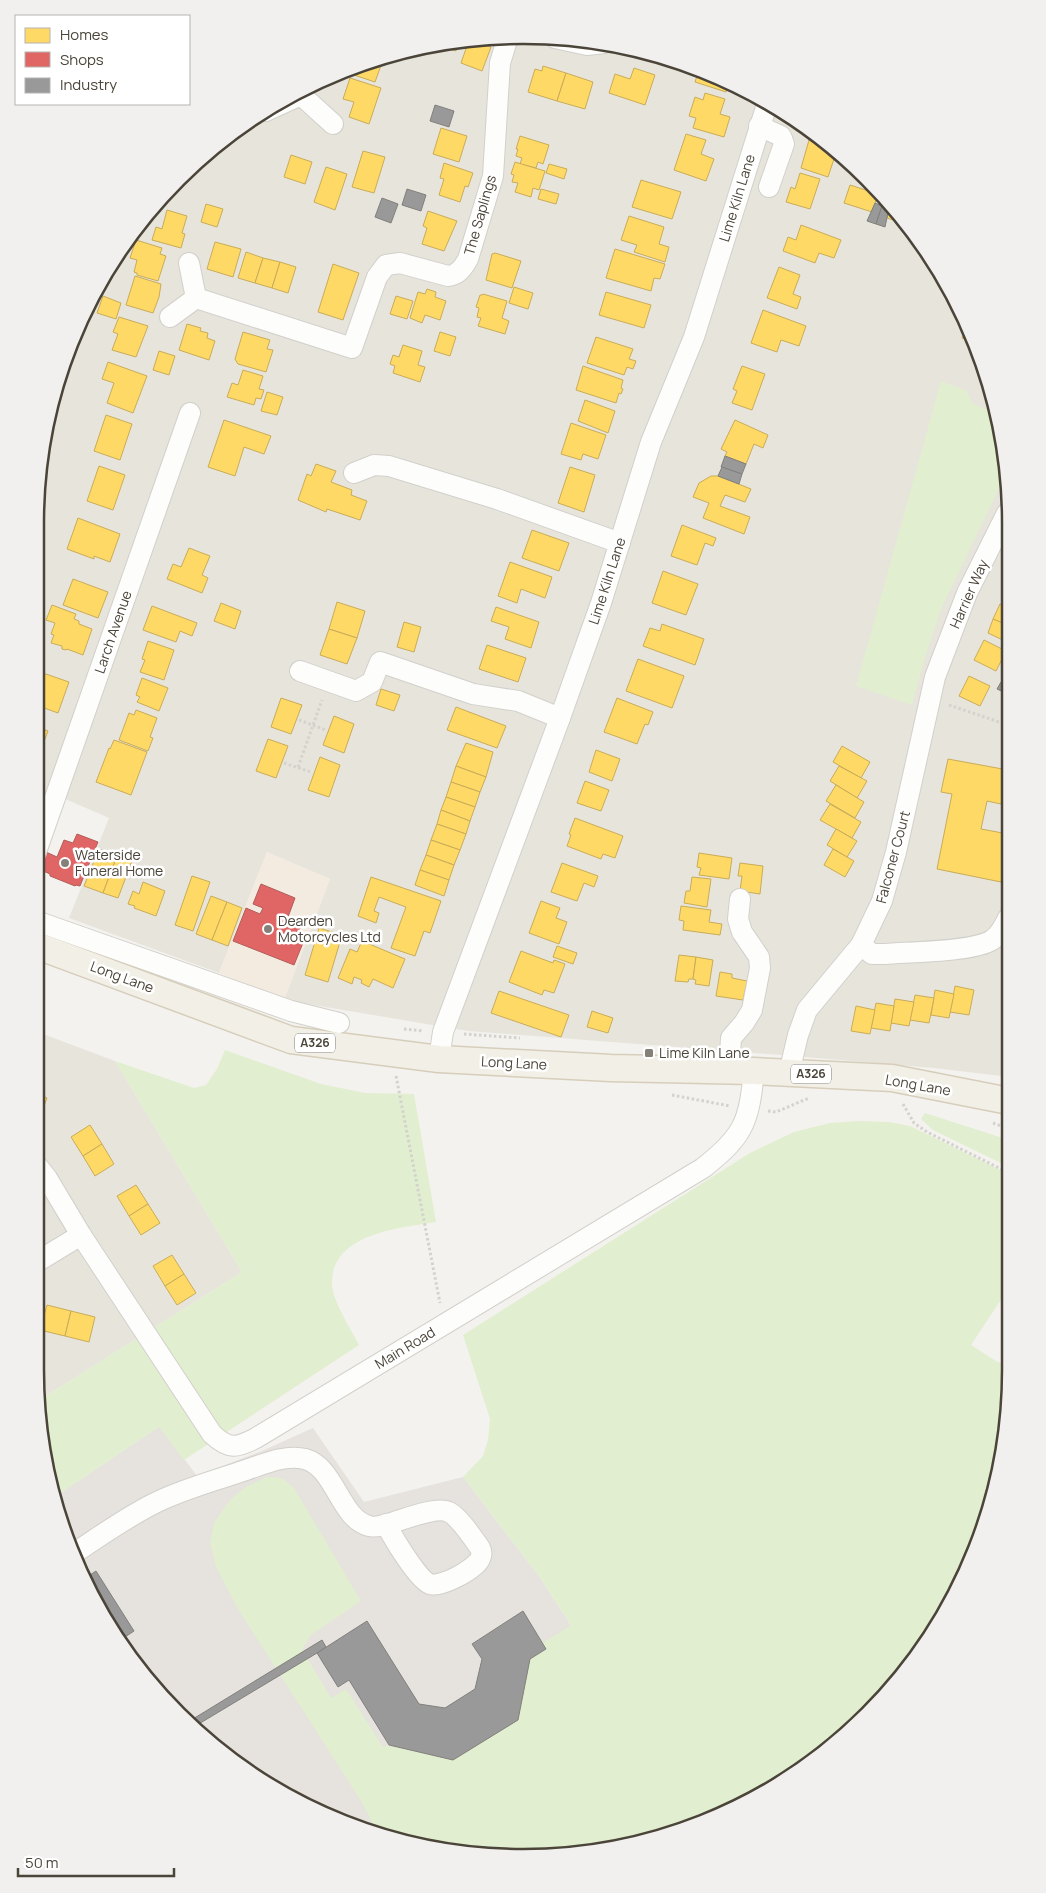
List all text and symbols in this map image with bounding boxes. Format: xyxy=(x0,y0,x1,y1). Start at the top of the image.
legend xyxy=(15,15,190,105)
text: Homes xyxy=(60,24,109,45)
text: Shops xyxy=(60,49,104,70)
text: Industry xyxy=(60,74,117,95)
street label: Lime Kiln Lane xyxy=(714,152,759,244)
street label: The Saplings xyxy=(459,172,500,257)
street label: Lime Kiln Lane xyxy=(583,535,630,627)
street label: Harrier Way xyxy=(945,556,993,631)
street label: Larch Avenue xyxy=(89,588,136,676)
street label: Falconer Court xyxy=(871,808,914,905)
place label: Waterside Funeral Home xyxy=(75,845,163,880)
marker: Waterside Funeral Home xyxy=(59,857,71,869)
place label: Dearden Motorcycles Ltd xyxy=(278,911,381,946)
marker: Dearden Motorcycles Ltd xyxy=(262,923,274,935)
street label: Long Lane xyxy=(88,956,157,997)
road number: A326 xyxy=(295,1034,335,1052)
place label: Lime Kiln Lane xyxy=(659,1043,750,1062)
marker: Lime Kiln Lane xyxy=(643,1047,655,1059)
street label: Long Lane xyxy=(480,1051,548,1074)
road number: A326 xyxy=(791,1064,831,1084)
street label: Long Lane xyxy=(884,1069,952,1100)
street label: Main Road xyxy=(371,1322,438,1373)
scale bar xyxy=(18,1846,174,1878)
text: 50 m xyxy=(25,1852,59,1873)

